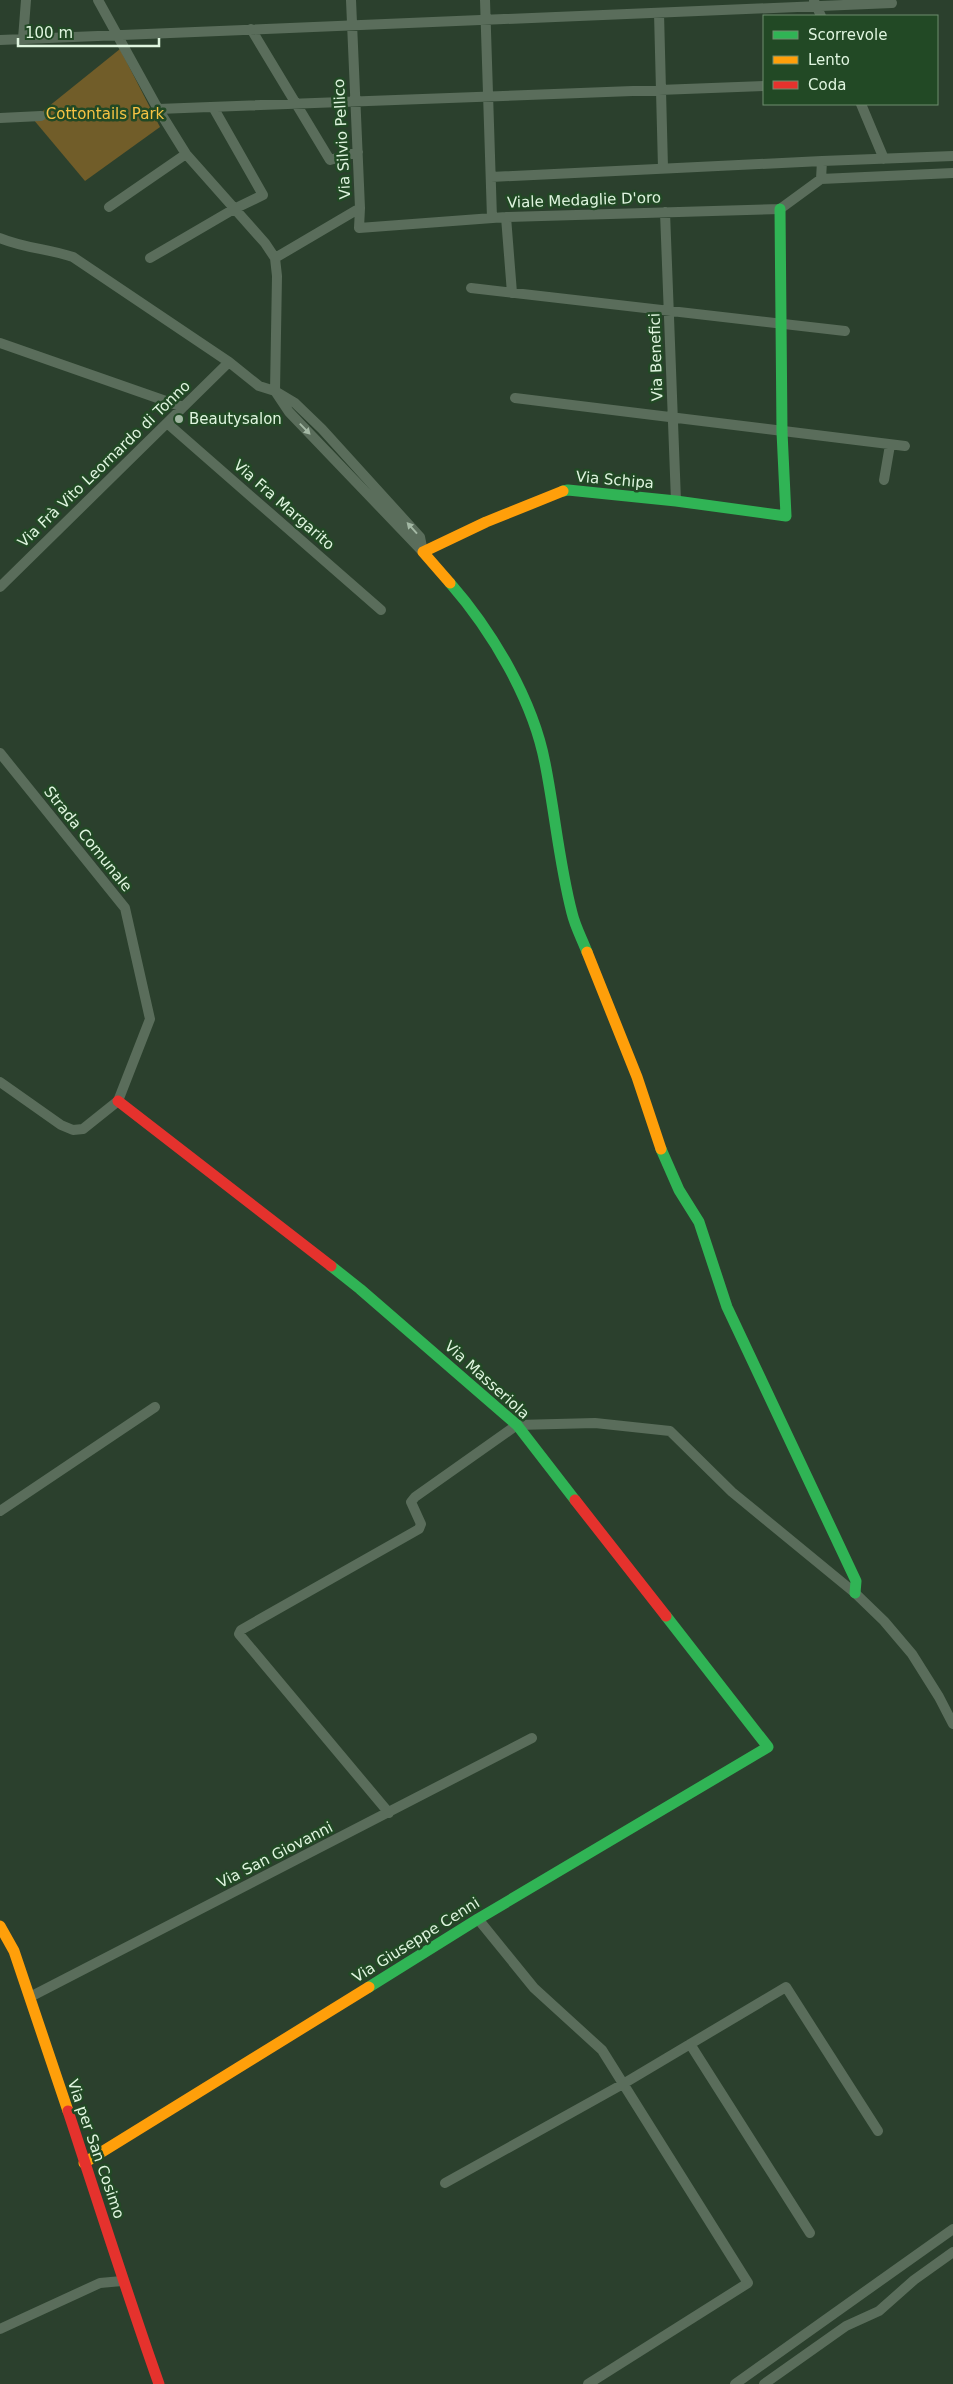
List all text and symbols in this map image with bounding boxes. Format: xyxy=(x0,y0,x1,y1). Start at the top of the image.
scale bar xyxy=(18,15,159,47)
legend xyxy=(763,15,938,105)
text: 100 m xyxy=(25,24,73,42)
text: Scorrevole xyxy=(808,26,887,44)
text: Lento xyxy=(808,51,850,69)
text: Coda xyxy=(808,76,846,94)
street label: Via Silvio Pellico xyxy=(330,78,354,200)
park label: Cottontails Park xyxy=(46,105,165,123)
street label: Viale Medaglie D'oro xyxy=(507,188,661,212)
street label: Via Benefici xyxy=(645,313,667,401)
street label: Via Frà Vito Leornardo di Tonno xyxy=(14,377,194,551)
place label: Beautysalon xyxy=(189,410,282,428)
marker: Beautysalon xyxy=(173,413,185,425)
one-way arrow xyxy=(299,423,311,435)
street label: Via Fra Margarito xyxy=(230,456,338,554)
street label: Via Schipa xyxy=(575,468,655,492)
one-way arrow xyxy=(406,523,418,535)
street label: Strada Comunale xyxy=(40,783,136,895)
street label: Via Masseriola xyxy=(441,1337,533,1423)
street label: Via San Giovanni xyxy=(214,1818,336,1892)
street label: Via Giuseppe Cenni xyxy=(349,1894,483,1986)
street label: Via per San Cosimo xyxy=(64,2077,128,2221)

